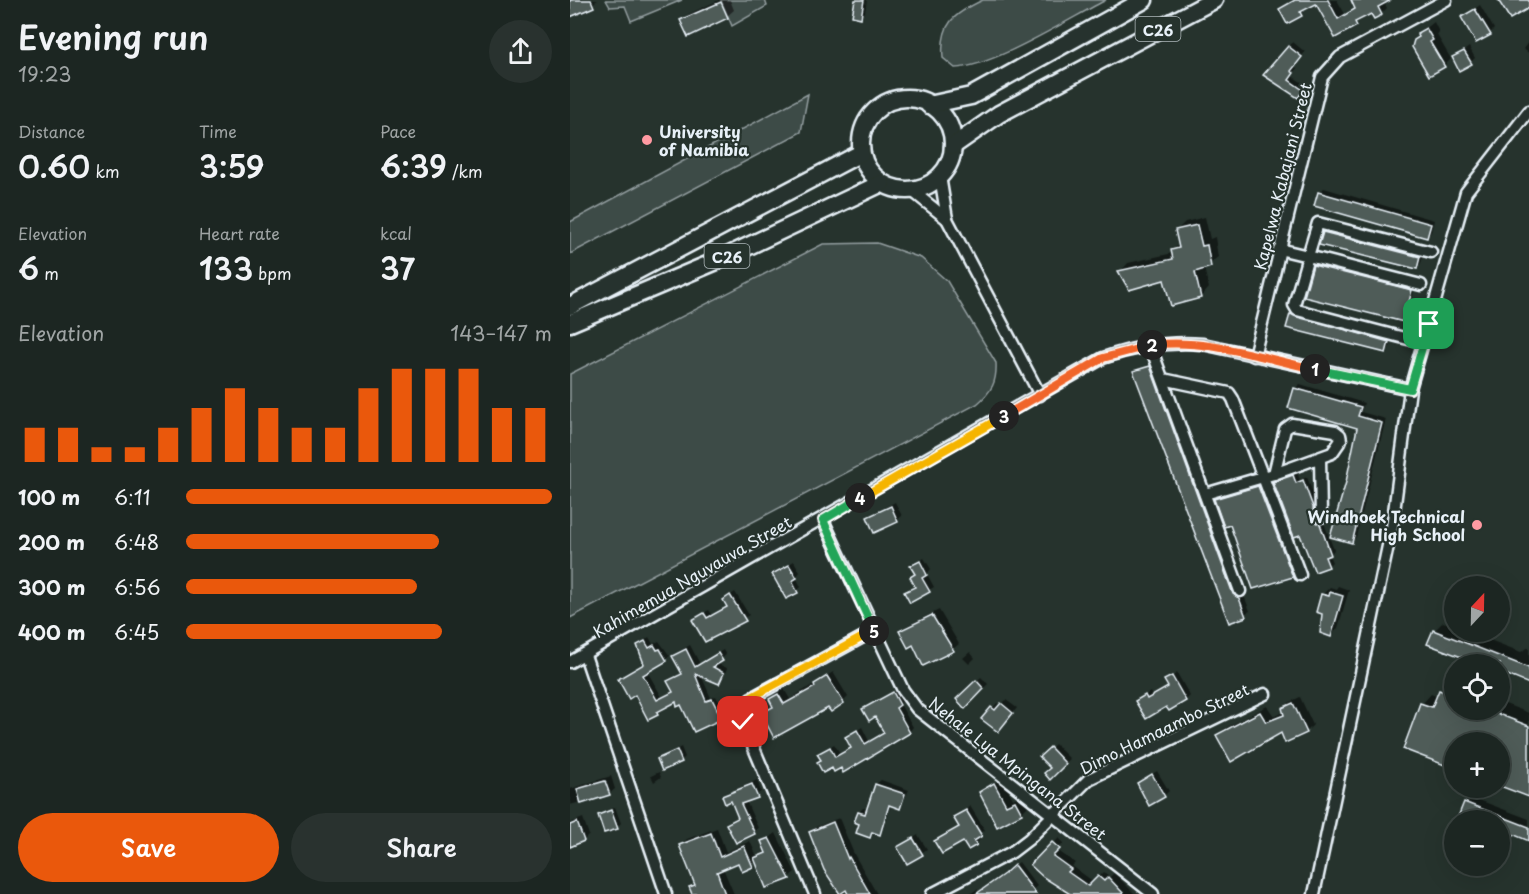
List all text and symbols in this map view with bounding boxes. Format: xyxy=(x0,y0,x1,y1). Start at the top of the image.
text: Evening run xyxy=(18,11,209,61)
road number: C26 xyxy=(1136,17,1180,41)
button: share xyxy=(489,20,552,83)
text: 19:23 xyxy=(18,59,71,89)
street label: Kapelwa Kabajani Street xyxy=(1247,79,1317,272)
text: Distance xyxy=(18,119,85,143)
text: Time xyxy=(199,119,237,143)
text: Pace xyxy=(380,119,416,143)
place label: University of Namibia xyxy=(659,119,749,161)
marker: University of Namibia xyxy=(640,133,654,147)
text: 0.60 xyxy=(18,143,90,188)
text: 3:59 xyxy=(199,143,265,188)
text: 6:39 xyxy=(380,143,447,188)
text: km xyxy=(90,159,119,183)
text: /km xyxy=(447,159,483,183)
text: Elevation xyxy=(18,221,87,245)
text: Heart rate xyxy=(199,221,280,245)
text: kcal xyxy=(380,221,412,245)
road number: C26 xyxy=(704,244,750,268)
text: 6 xyxy=(18,245,39,290)
text: 133 xyxy=(199,245,253,290)
text: 37 xyxy=(380,245,415,290)
text: m xyxy=(39,261,59,285)
text: bpm xyxy=(253,261,291,285)
pin xyxy=(1403,298,1454,349)
icon: arrive xyxy=(1412,307,1445,340)
text: Elevation xyxy=(18,318,104,348)
text: 143–147 m xyxy=(450,318,552,348)
pin: 2 xyxy=(1137,330,1167,360)
text: 2 xyxy=(1146,333,1158,357)
pin: 1 xyxy=(1300,354,1330,384)
text: 1 xyxy=(1311,357,1319,381)
pin: 3 xyxy=(989,401,1019,431)
text: 3 xyxy=(999,404,1009,428)
text: 100 m xyxy=(18,482,80,512)
text: 6:11 xyxy=(114,482,150,512)
pin: 4 xyxy=(845,483,875,513)
text: 4 xyxy=(855,486,865,510)
place label: Windhoek Technical High School xyxy=(1307,504,1465,546)
street label: Kahimemua Nguvauva Street xyxy=(588,509,796,643)
marker: Windhoek Technical High School xyxy=(1470,518,1484,532)
text: 200 m xyxy=(18,527,85,557)
text: 6:48 xyxy=(114,527,159,557)
text: 300 m xyxy=(18,572,86,602)
text: 6:56 xyxy=(114,572,161,602)
north arrow xyxy=(1444,576,1510,642)
map controls xyxy=(1444,576,1510,876)
pin: 5 xyxy=(859,616,889,646)
text: 400 m xyxy=(18,617,86,647)
text: 6:45 xyxy=(114,617,159,647)
text: 5 xyxy=(869,619,879,643)
button: locate xyxy=(1444,654,1510,720)
street label: Dimo Hamaambo Street xyxy=(1076,677,1252,779)
street label: Nehale Lya Mpingana Street xyxy=(924,691,1112,846)
pin xyxy=(717,696,768,747)
icon: check xyxy=(726,705,759,738)
button: + xyxy=(1444,732,1510,798)
button: − xyxy=(1444,810,1510,876)
button: Save xyxy=(18,813,279,882)
button: Share xyxy=(291,813,552,882)

